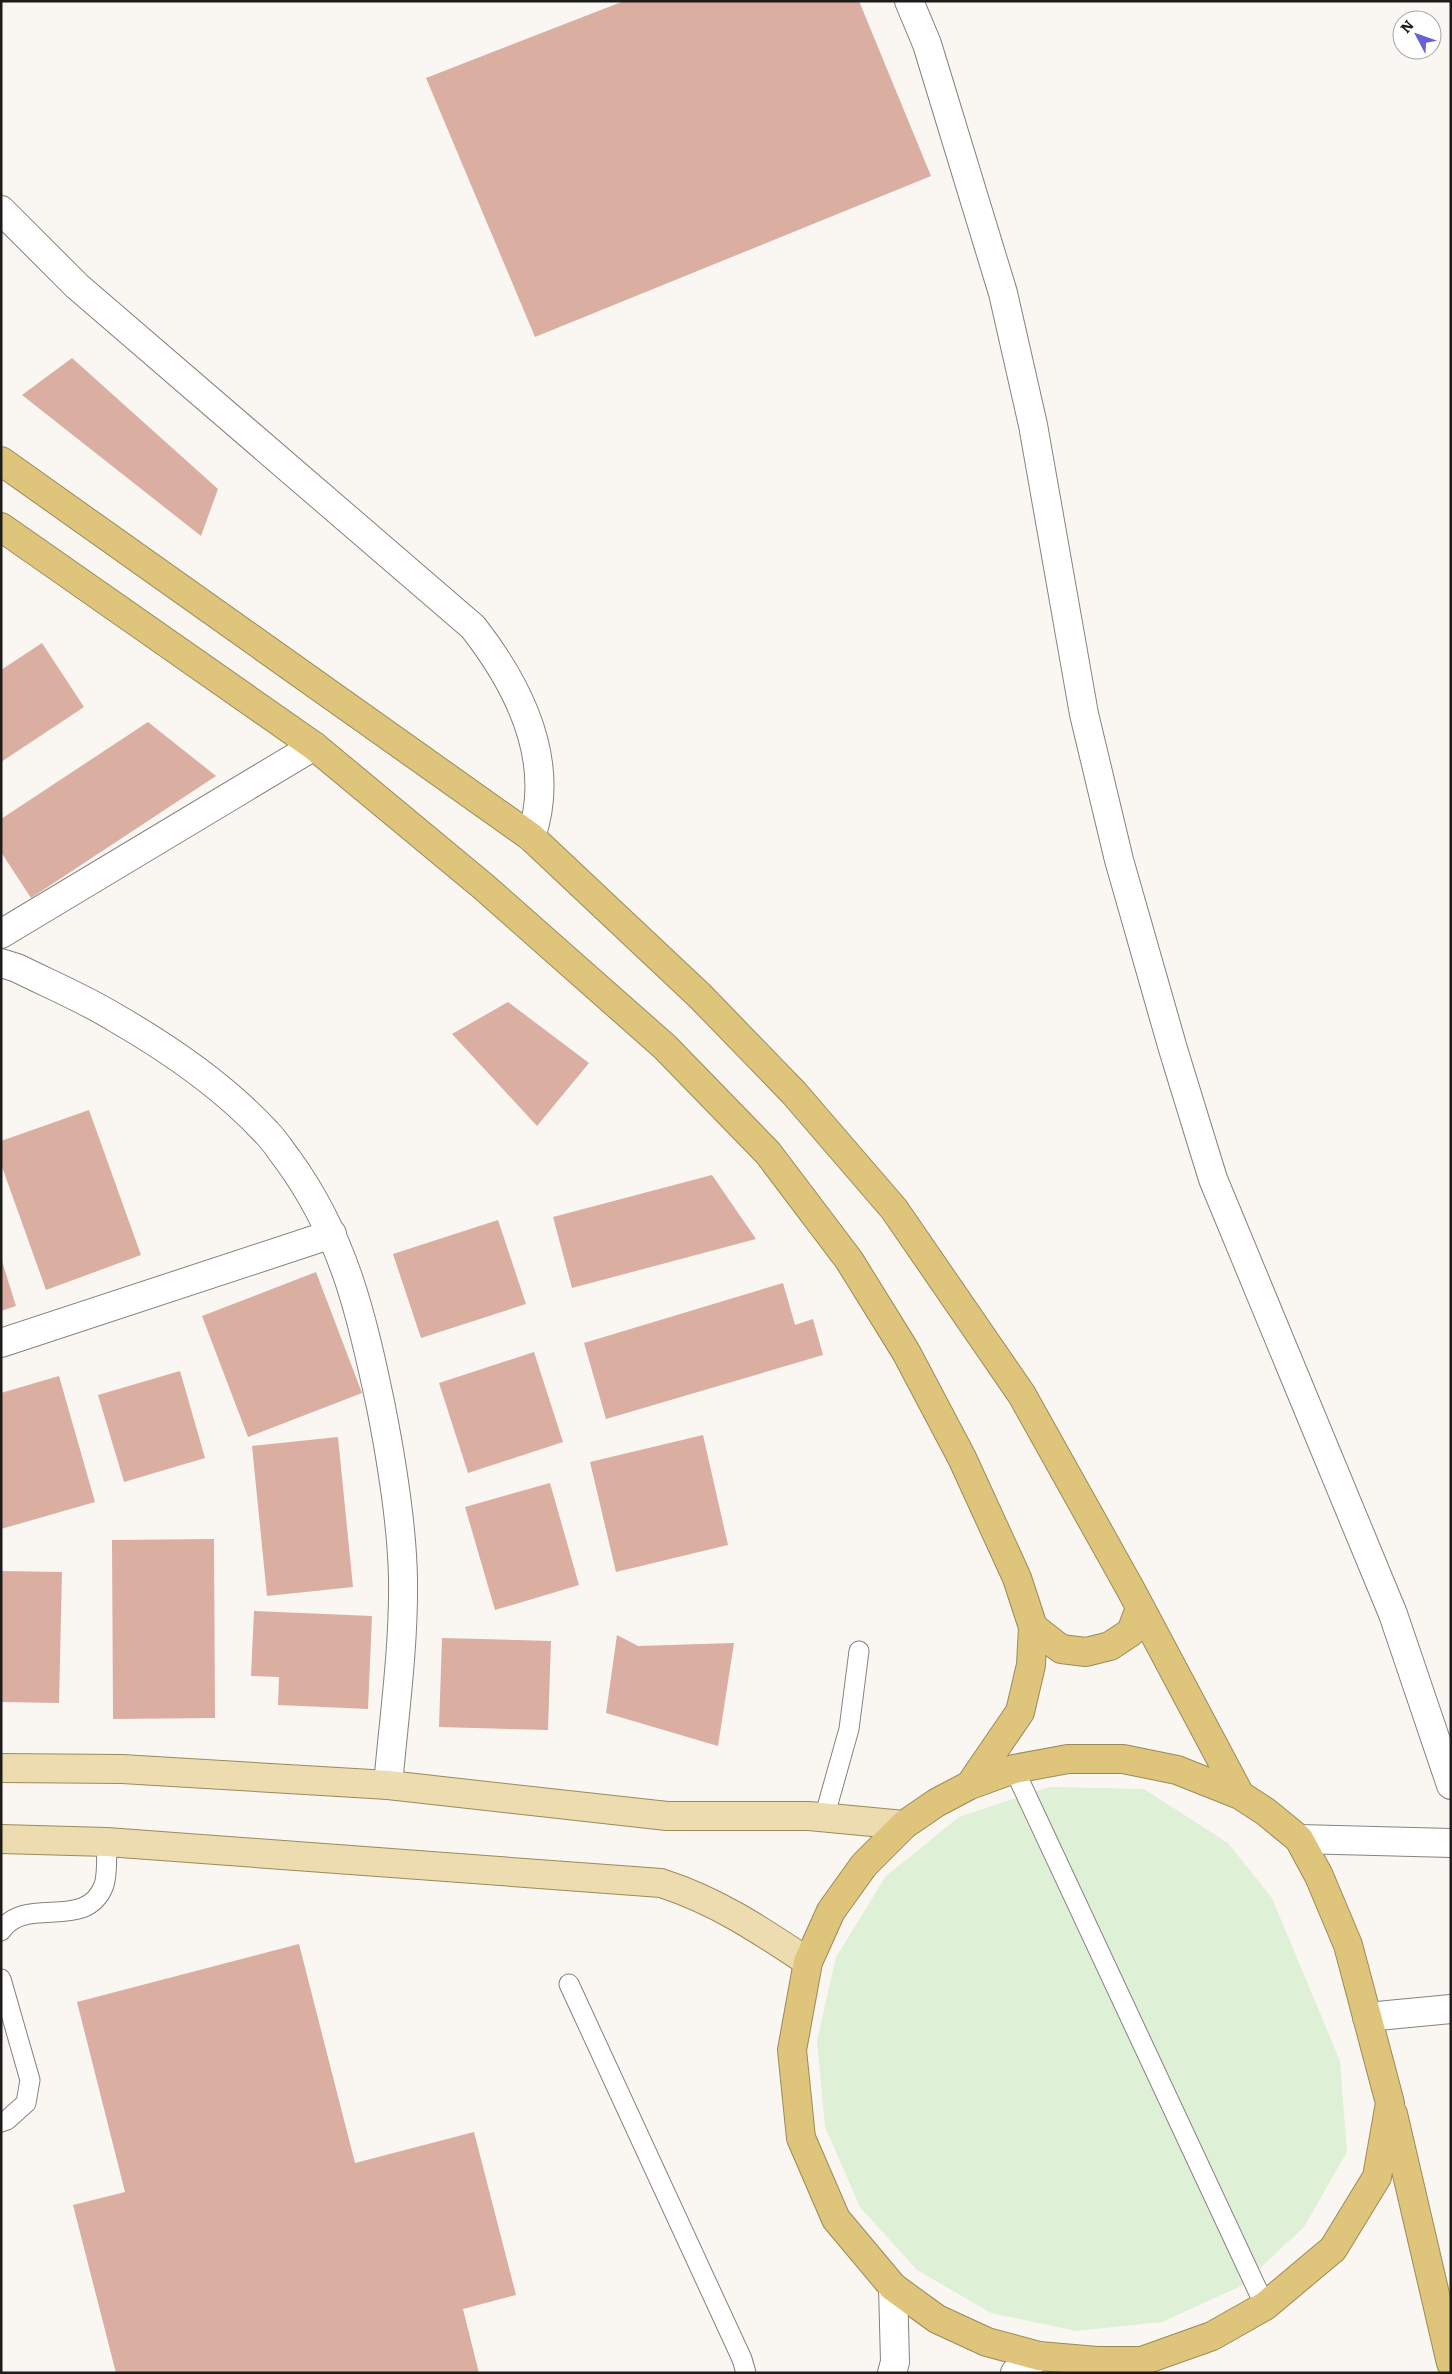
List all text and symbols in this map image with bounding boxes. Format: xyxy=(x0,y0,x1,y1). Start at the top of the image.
north arrow xyxy=(1392,10,1442,60)
text: N xyxy=(1395,15,1418,37)

